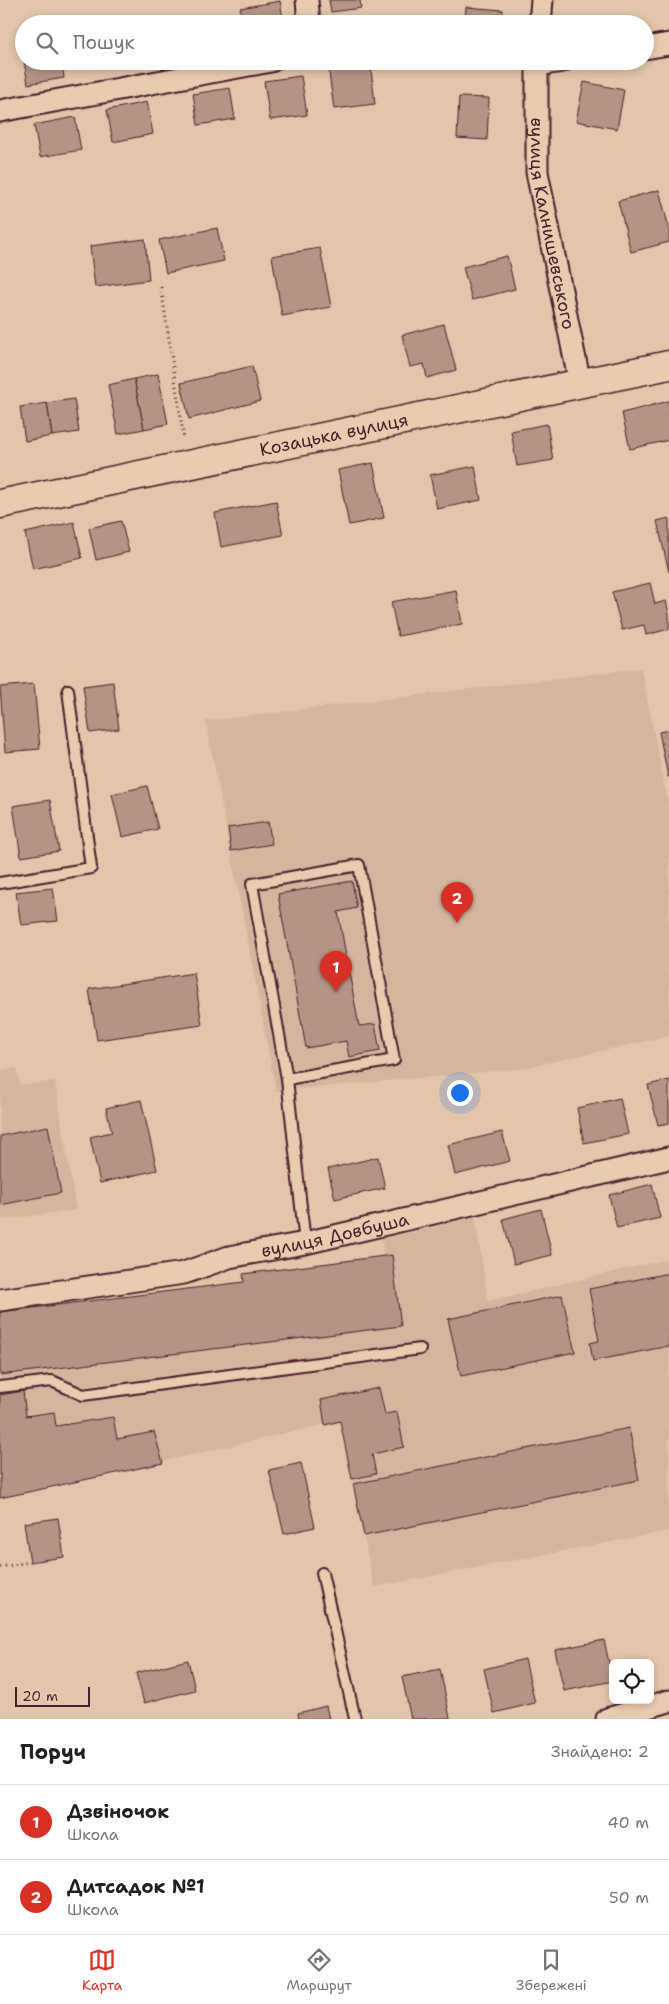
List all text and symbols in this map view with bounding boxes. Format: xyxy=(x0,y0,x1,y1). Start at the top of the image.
search box xyxy=(15,15,654,70)
icon: search xyxy=(33,29,61,57)
text: Пошук xyxy=(73,30,135,55)
street label: вулиця Калнишевського xyxy=(525,117,581,332)
street label: Козацька вулиця xyxy=(257,408,410,462)
pin: 2 xyxy=(441,882,473,923)
pin: 1 xyxy=(320,951,352,992)
your location xyxy=(447,1080,473,1106)
street label: вулиця Довбуша xyxy=(259,1207,411,1263)
map controls xyxy=(609,1659,654,1704)
button: locate xyxy=(609,1659,654,1704)
scale bar xyxy=(15,1684,90,1707)
text: 20 m xyxy=(22,1687,58,1705)
text: Поруч xyxy=(20,1738,86,1766)
text: Знайдено: 2 xyxy=(551,1741,649,1762)
text: Дзвіночок xyxy=(67,1799,169,1824)
text: 1 xyxy=(32,1812,40,1833)
text: 40 m xyxy=(607,1812,649,1833)
text: Школа xyxy=(67,1824,119,1845)
text: Дитсадок №1 xyxy=(67,1874,205,1899)
text: 2 xyxy=(30,1887,42,1908)
text: 50 m xyxy=(609,1887,649,1908)
text: Школа xyxy=(67,1899,119,1920)
tab: Карта xyxy=(82,1946,122,1994)
tab: Маршрут xyxy=(286,1946,352,1994)
tab: Збережені xyxy=(516,1946,587,1994)

